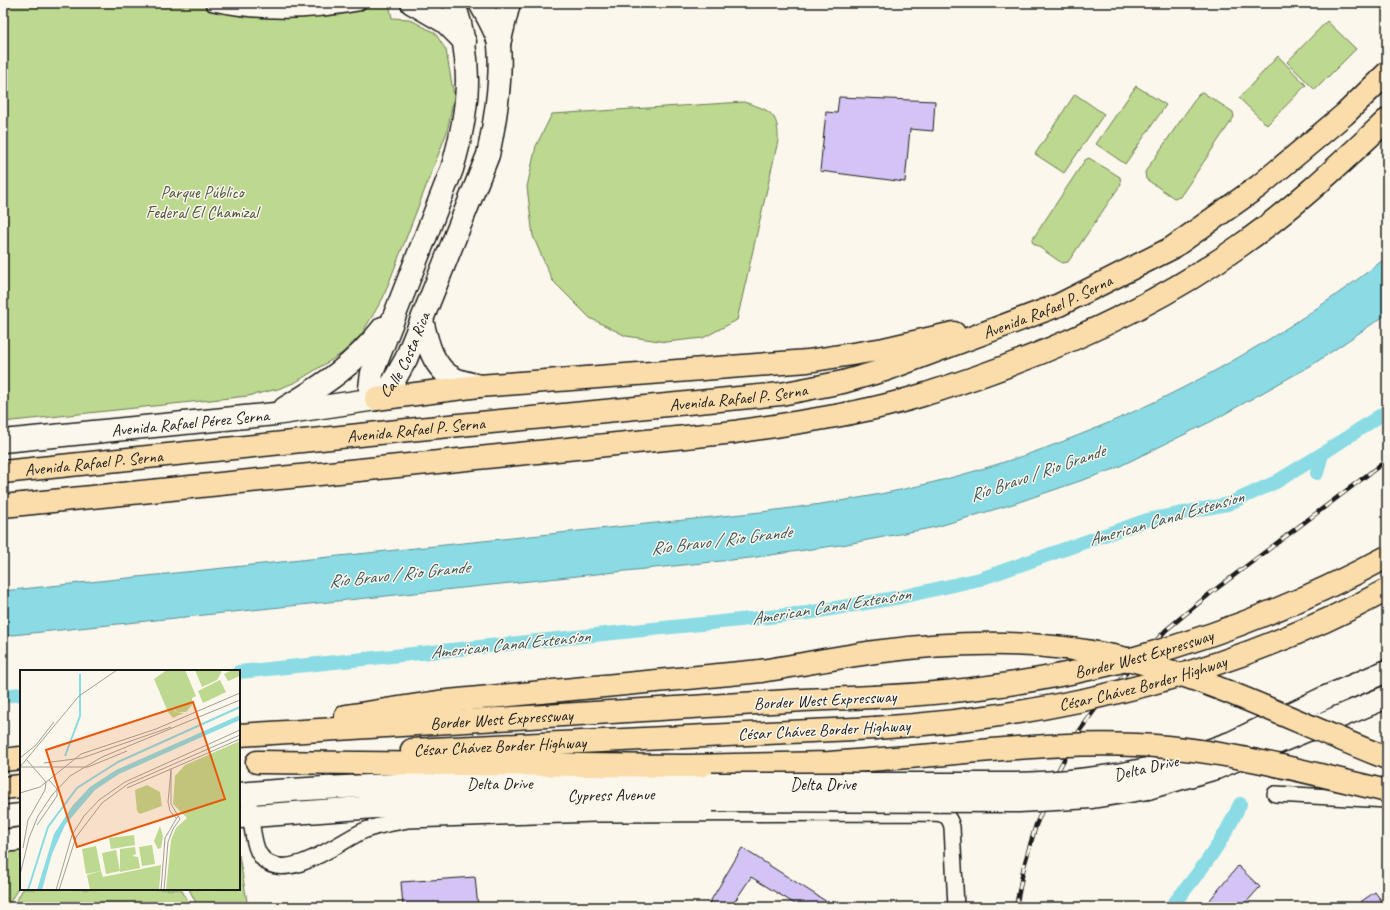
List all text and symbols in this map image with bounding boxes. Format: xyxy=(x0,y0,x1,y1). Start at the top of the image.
park label: Parque Público Federal El Chamizal xyxy=(146,182,261,223)
street label: Avenida Rafael P. Serna xyxy=(980,269,1116,343)
street label: Calle Costa Rica xyxy=(374,307,435,401)
street label: Avenida Rafael P. Serna xyxy=(668,378,810,415)
street label: Avenida Rafael Pérez Serna xyxy=(110,404,272,441)
street label: Avenida Rafael P. Serna xyxy=(346,412,487,447)
water label: Río Bravo / Rio Grande xyxy=(967,439,1110,506)
street label: Avenida Rafael P. Serna xyxy=(24,445,165,480)
water label: American Canal Extension xyxy=(1086,485,1248,551)
water label: Río Bravo / Rio Grande xyxy=(650,520,796,560)
water label: Río Bravo / Rio Grande xyxy=(328,555,474,592)
water label: American Canal Extension xyxy=(750,582,914,629)
water label: American Canal Extension xyxy=(429,624,593,663)
street label: Border West Expressway xyxy=(1073,624,1217,682)
street label: César Chávez Border Highway xyxy=(1057,650,1230,715)
inset map xyxy=(20,670,240,890)
street label: Border West Expressway xyxy=(753,686,898,714)
street label: Border West Expressway xyxy=(430,704,575,734)
street label: César Chávez Border Highway xyxy=(737,715,912,745)
street label: César Chávez Border Highway xyxy=(413,731,588,760)
street label: Delta Drive xyxy=(1112,750,1182,786)
street label: Delta Drive xyxy=(467,773,534,794)
street label: Delta Drive xyxy=(790,774,857,795)
street label: Cypress Avenue xyxy=(567,784,656,806)

